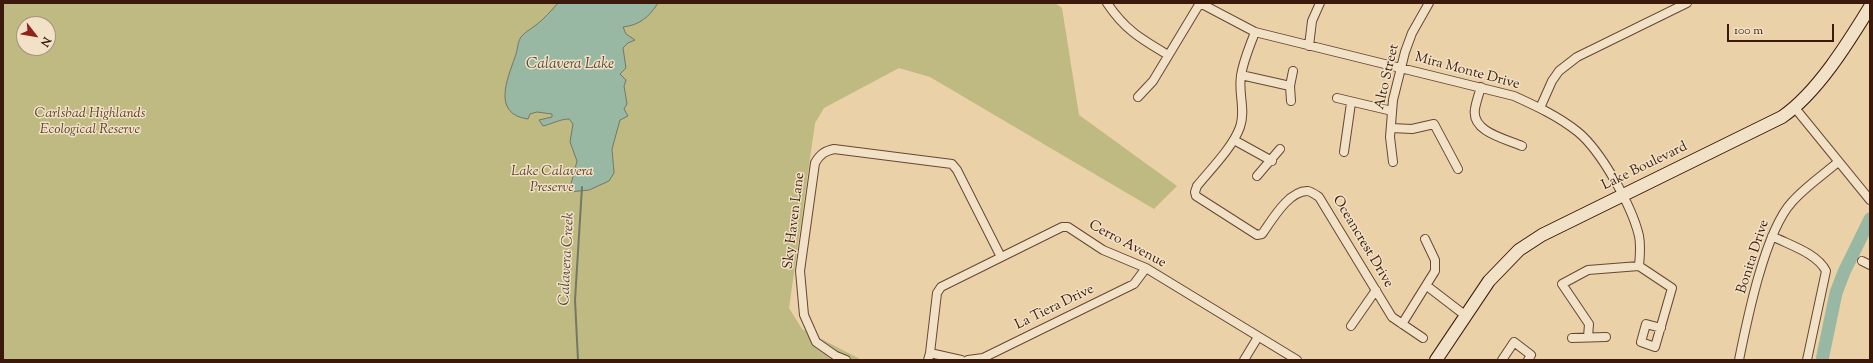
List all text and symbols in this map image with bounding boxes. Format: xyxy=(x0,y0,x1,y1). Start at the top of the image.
north arrow xyxy=(16,16,56,56)
scale bar xyxy=(1729,16,1836,42)
text: 100 m xyxy=(1734,22,1763,40)
text: N xyxy=(36,34,55,50)
street label: Alto Street xyxy=(1372,43,1404,111)
street label: Mira Monte Drive xyxy=(1413,50,1521,94)
water label: Calavera Lake xyxy=(526,56,614,74)
park label: Carlsbad Highlands Ecological Reserve xyxy=(35,107,145,140)
street label: Lake Boulevard xyxy=(1599,139,1691,195)
park label: Lake Calavera Preserve xyxy=(511,165,593,198)
street label: Sky Haven Lane xyxy=(781,172,809,270)
street label: Oceancrest Drive xyxy=(1328,193,1396,291)
water label: Calavera Creek xyxy=(557,212,579,306)
street label: Cerro Avenue xyxy=(1085,218,1169,272)
street label: Bonita Drive xyxy=(1734,218,1774,296)
street label: La Tiera Drive xyxy=(1013,282,1097,334)

